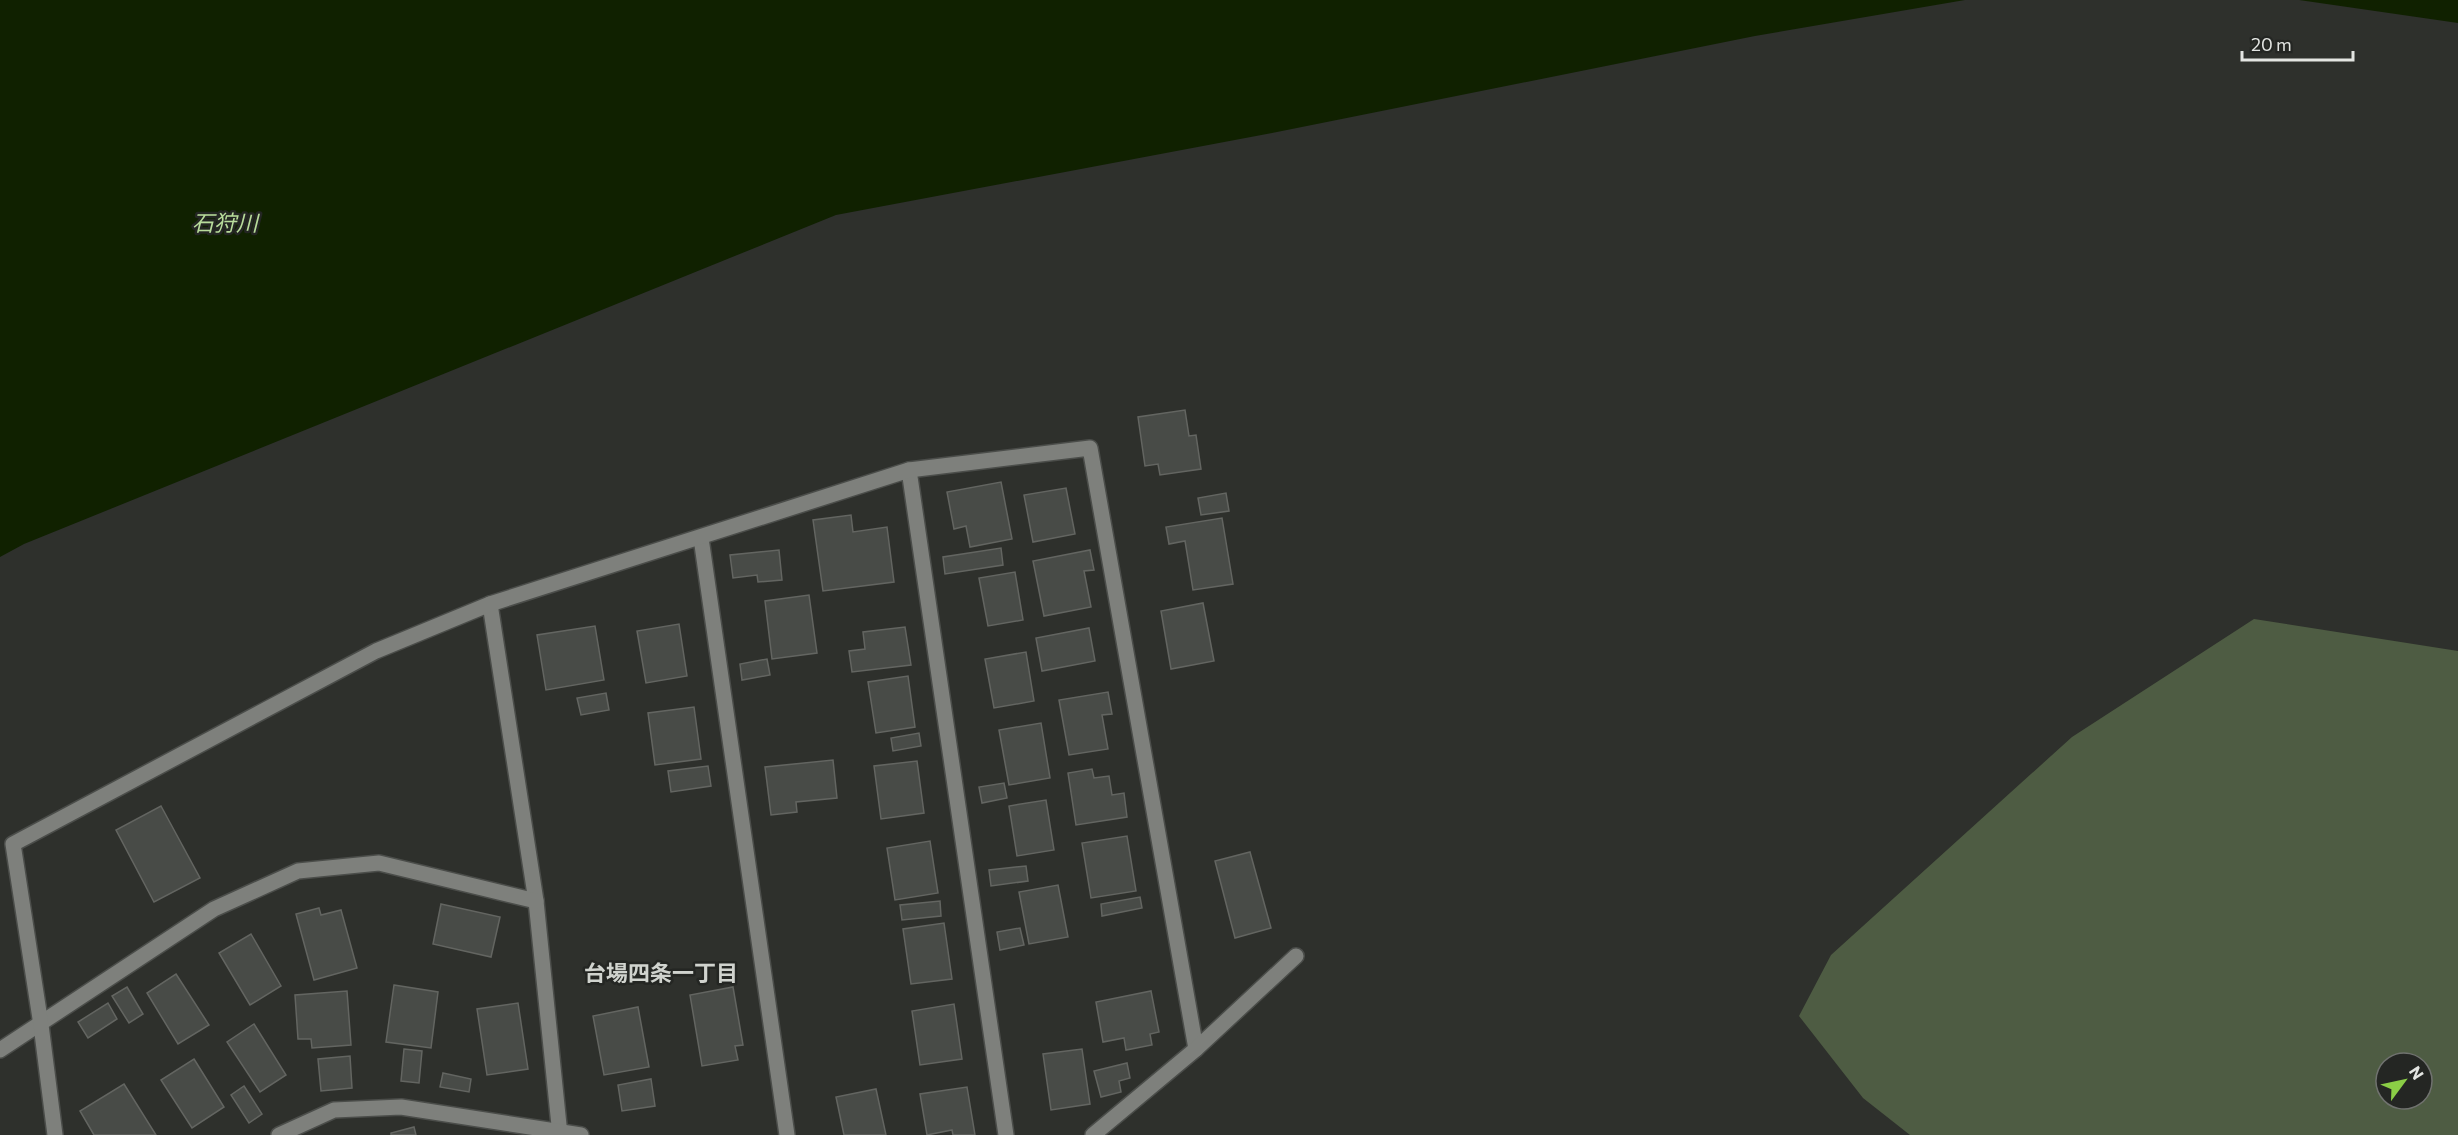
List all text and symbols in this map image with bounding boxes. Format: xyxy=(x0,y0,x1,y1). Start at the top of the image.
scale bar xyxy=(2242,24,2353,62)
text: 20 m xyxy=(2251,33,2292,55)
water label: 石狩川 xyxy=(192,209,260,236)
district label: 台場四条一丁目 xyxy=(584,959,738,986)
north arrow xyxy=(2374,1051,2434,1111)
text: N xyxy=(2406,1062,2428,1083)

